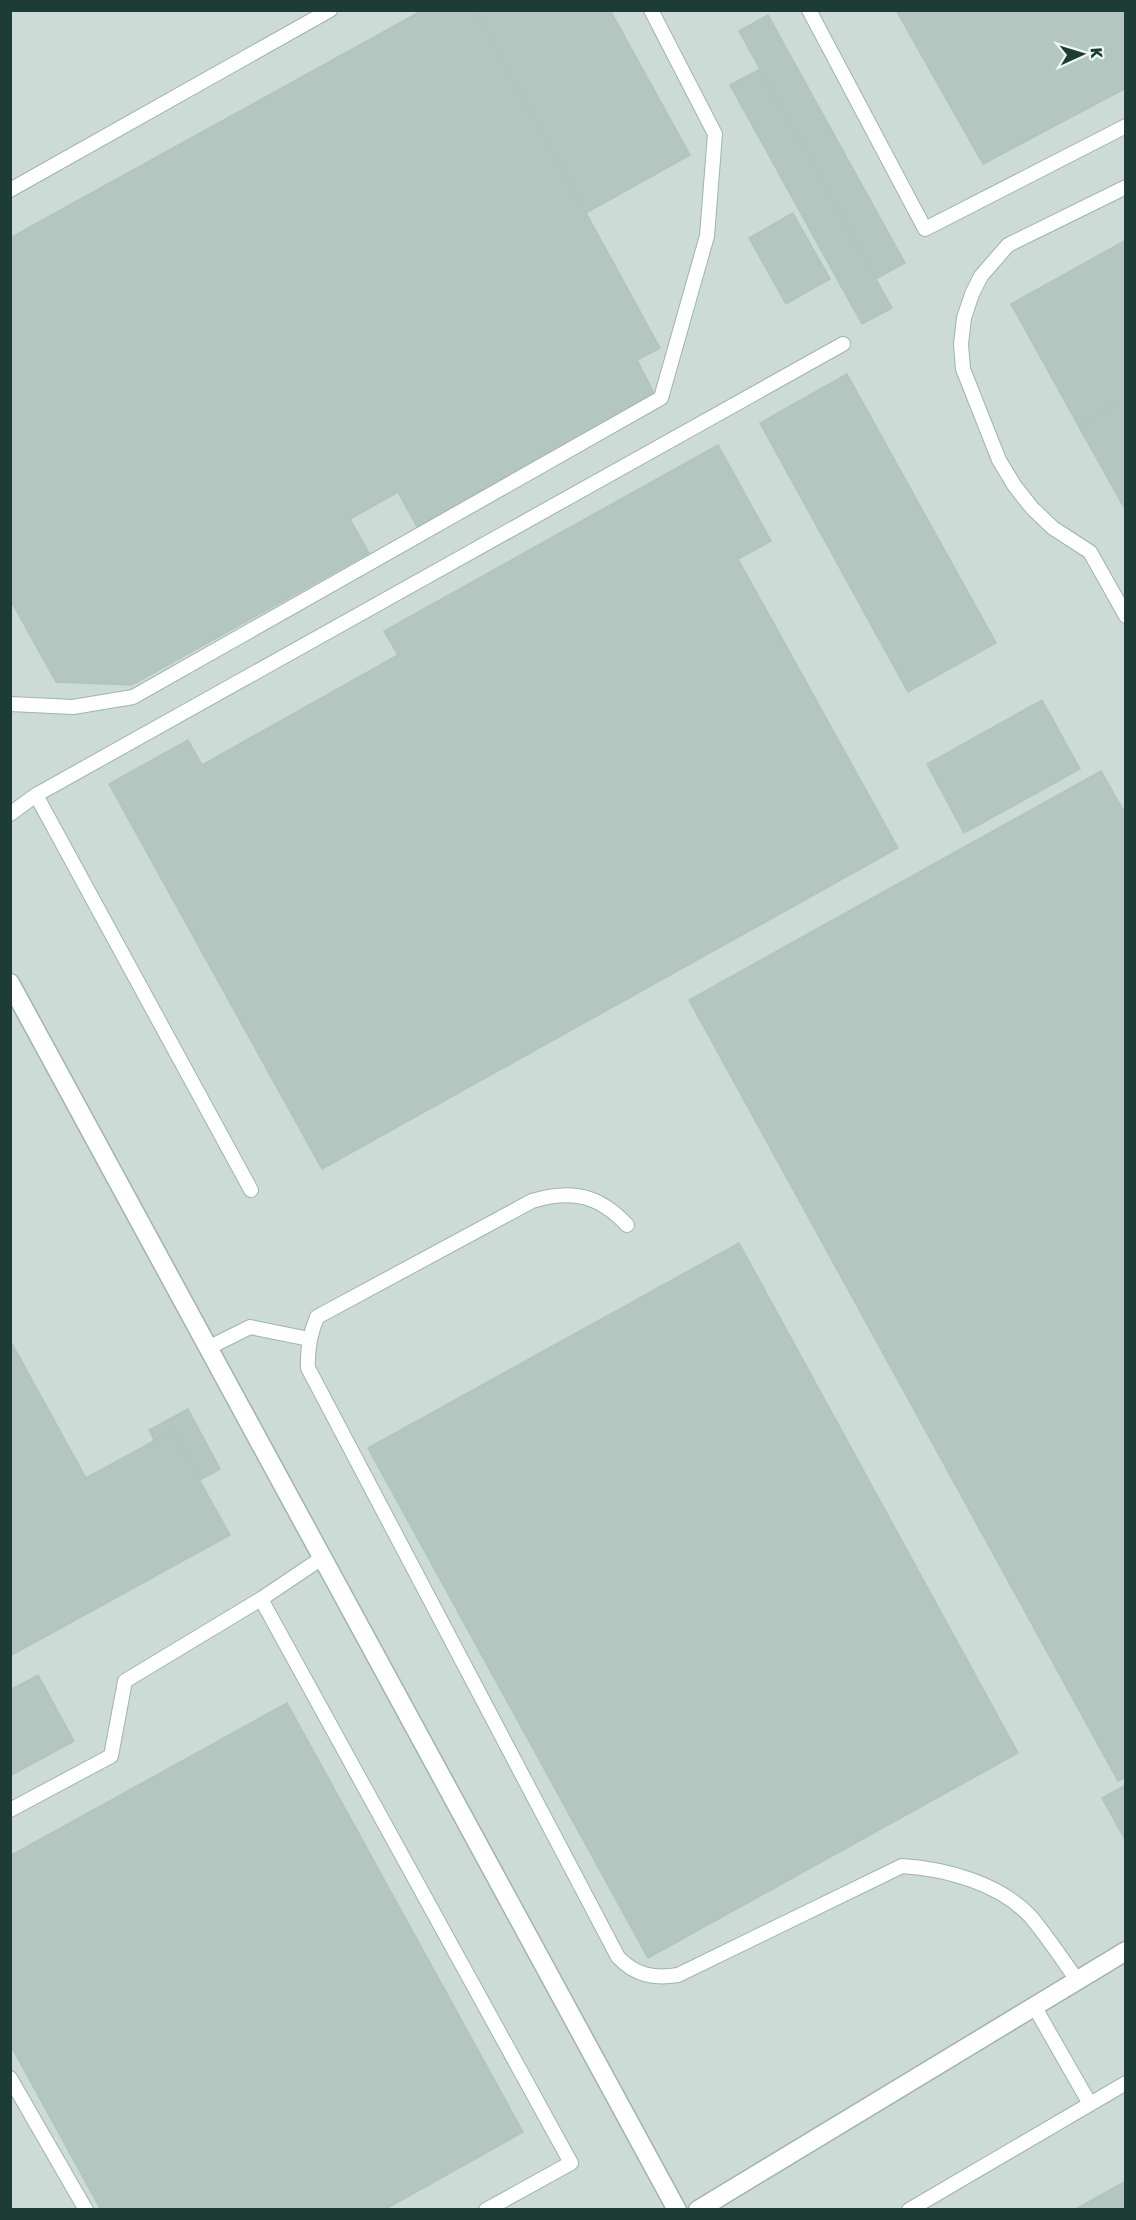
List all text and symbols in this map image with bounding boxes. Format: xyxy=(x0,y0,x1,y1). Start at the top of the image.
north arrow xyxy=(1052,24,1112,84)
text: K xyxy=(1087,47,1106,59)

